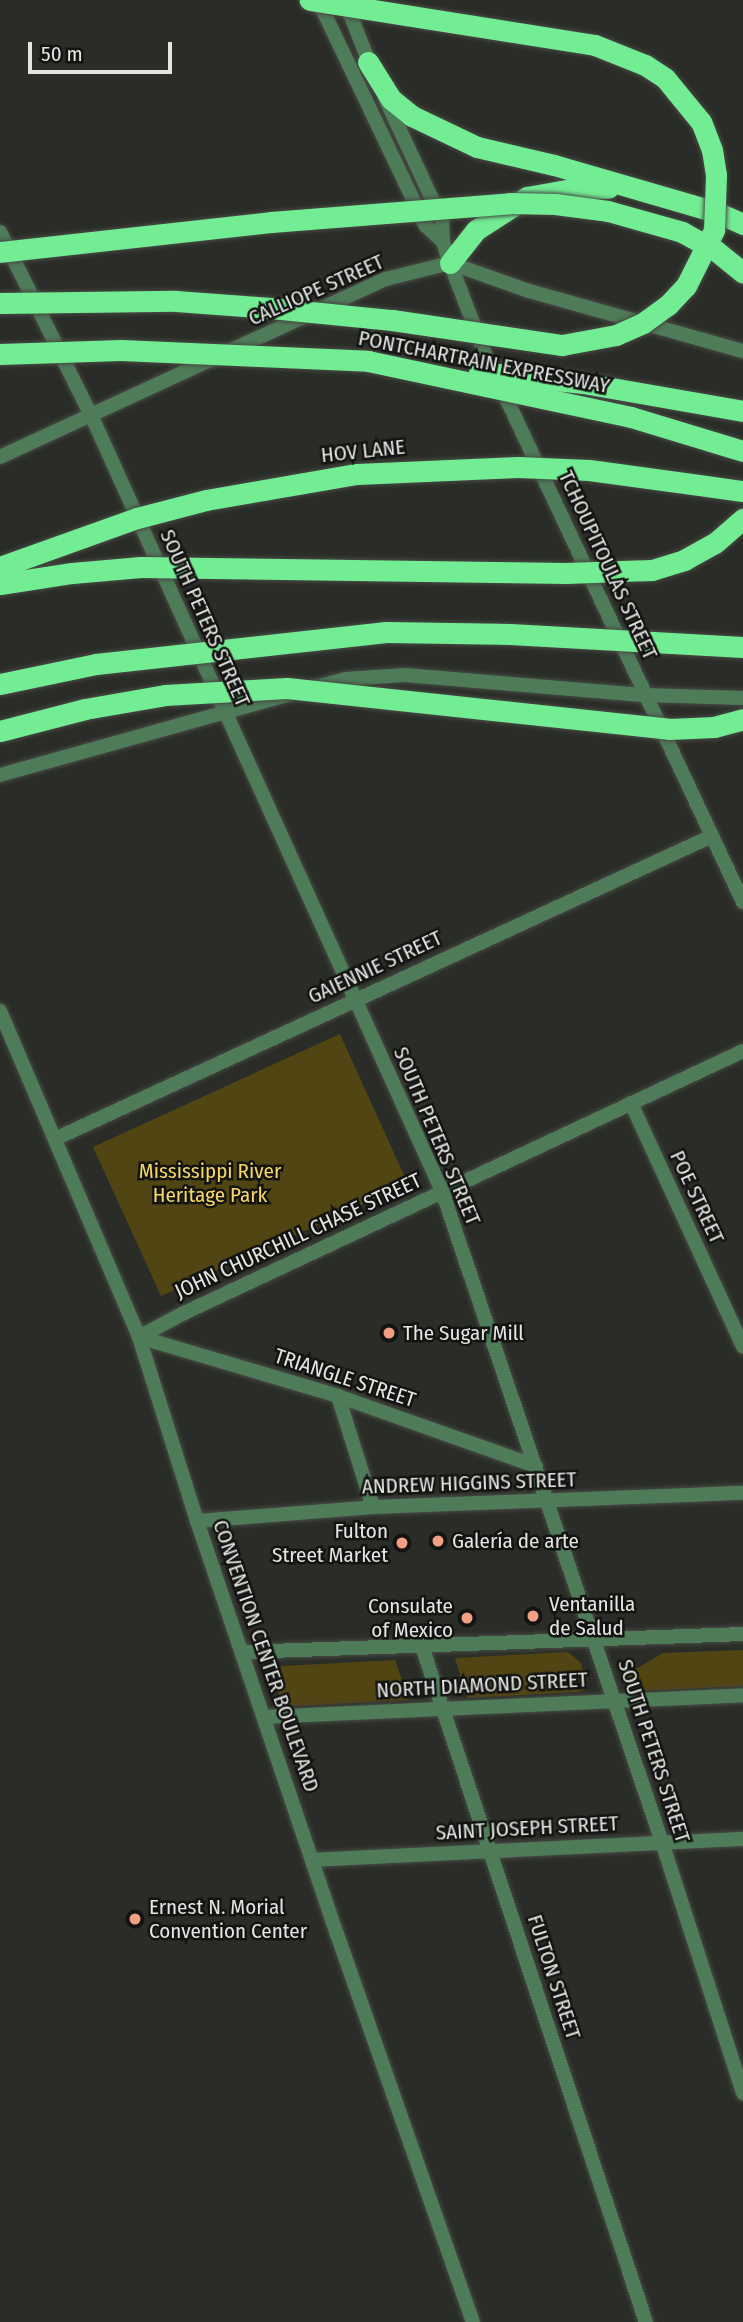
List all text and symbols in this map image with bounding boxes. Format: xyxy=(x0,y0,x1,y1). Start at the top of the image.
scale bar xyxy=(32,28,175,72)
text: 50 m xyxy=(41,41,83,67)
street label: CALLIOPE STREET xyxy=(244,249,388,331)
street label: PONTCHARTRAIN EXPRESSWAY xyxy=(356,325,612,399)
street label: HOV LANE xyxy=(320,434,406,468)
street label: TCHOUPITOULAS STREET xyxy=(553,467,663,663)
street label: SOUTH PETERS STREET xyxy=(155,526,255,710)
street label: GAIENNIE STREET xyxy=(304,925,446,1009)
street label: SOUTH PETERS STREET xyxy=(388,1043,486,1229)
street label: POE STREET xyxy=(665,1147,729,1247)
park label: Mississippi River Heritage Park xyxy=(139,1158,281,1208)
street label: JOHN CHURCHILL CHASE STREET xyxy=(171,1168,425,1304)
place label: The Sugar Mill xyxy=(403,1320,524,1346)
marker: The Sugar Mill xyxy=(381,1325,397,1341)
street label: TRIANGLE STREET xyxy=(271,1343,419,1413)
street label: ANDREW HIGGINS STREET xyxy=(361,1467,577,1499)
street label: CONVENTION CENTER BOULEVARD xyxy=(208,1517,324,1795)
place label: Fulton Street Market xyxy=(272,1518,388,1568)
place label: Galería de arte xyxy=(452,1528,579,1554)
marker: Galería de arte xyxy=(430,1533,446,1549)
marker: Fulton Street Market xyxy=(394,1535,410,1551)
place label: Ventanilla de Salud xyxy=(549,1591,635,1641)
place label: Consulate of Mexico xyxy=(368,1593,453,1643)
marker: Ventanilla de Salud xyxy=(523,1606,543,1626)
marker: Consulate of Mexico xyxy=(459,1610,475,1626)
street label: SOUTH PETERS STREET xyxy=(613,1656,695,1846)
street label: NORTH DIAMOND STREET xyxy=(376,1667,588,1703)
street label: SAINT JOSEPH STREET xyxy=(435,1811,619,1845)
place label: Ernest N. Morial Convention Center xyxy=(149,1894,307,1944)
marker: Ernest N. Morial Convention Center xyxy=(127,1911,143,1927)
street label: FULTON STREET xyxy=(522,1912,586,2042)

